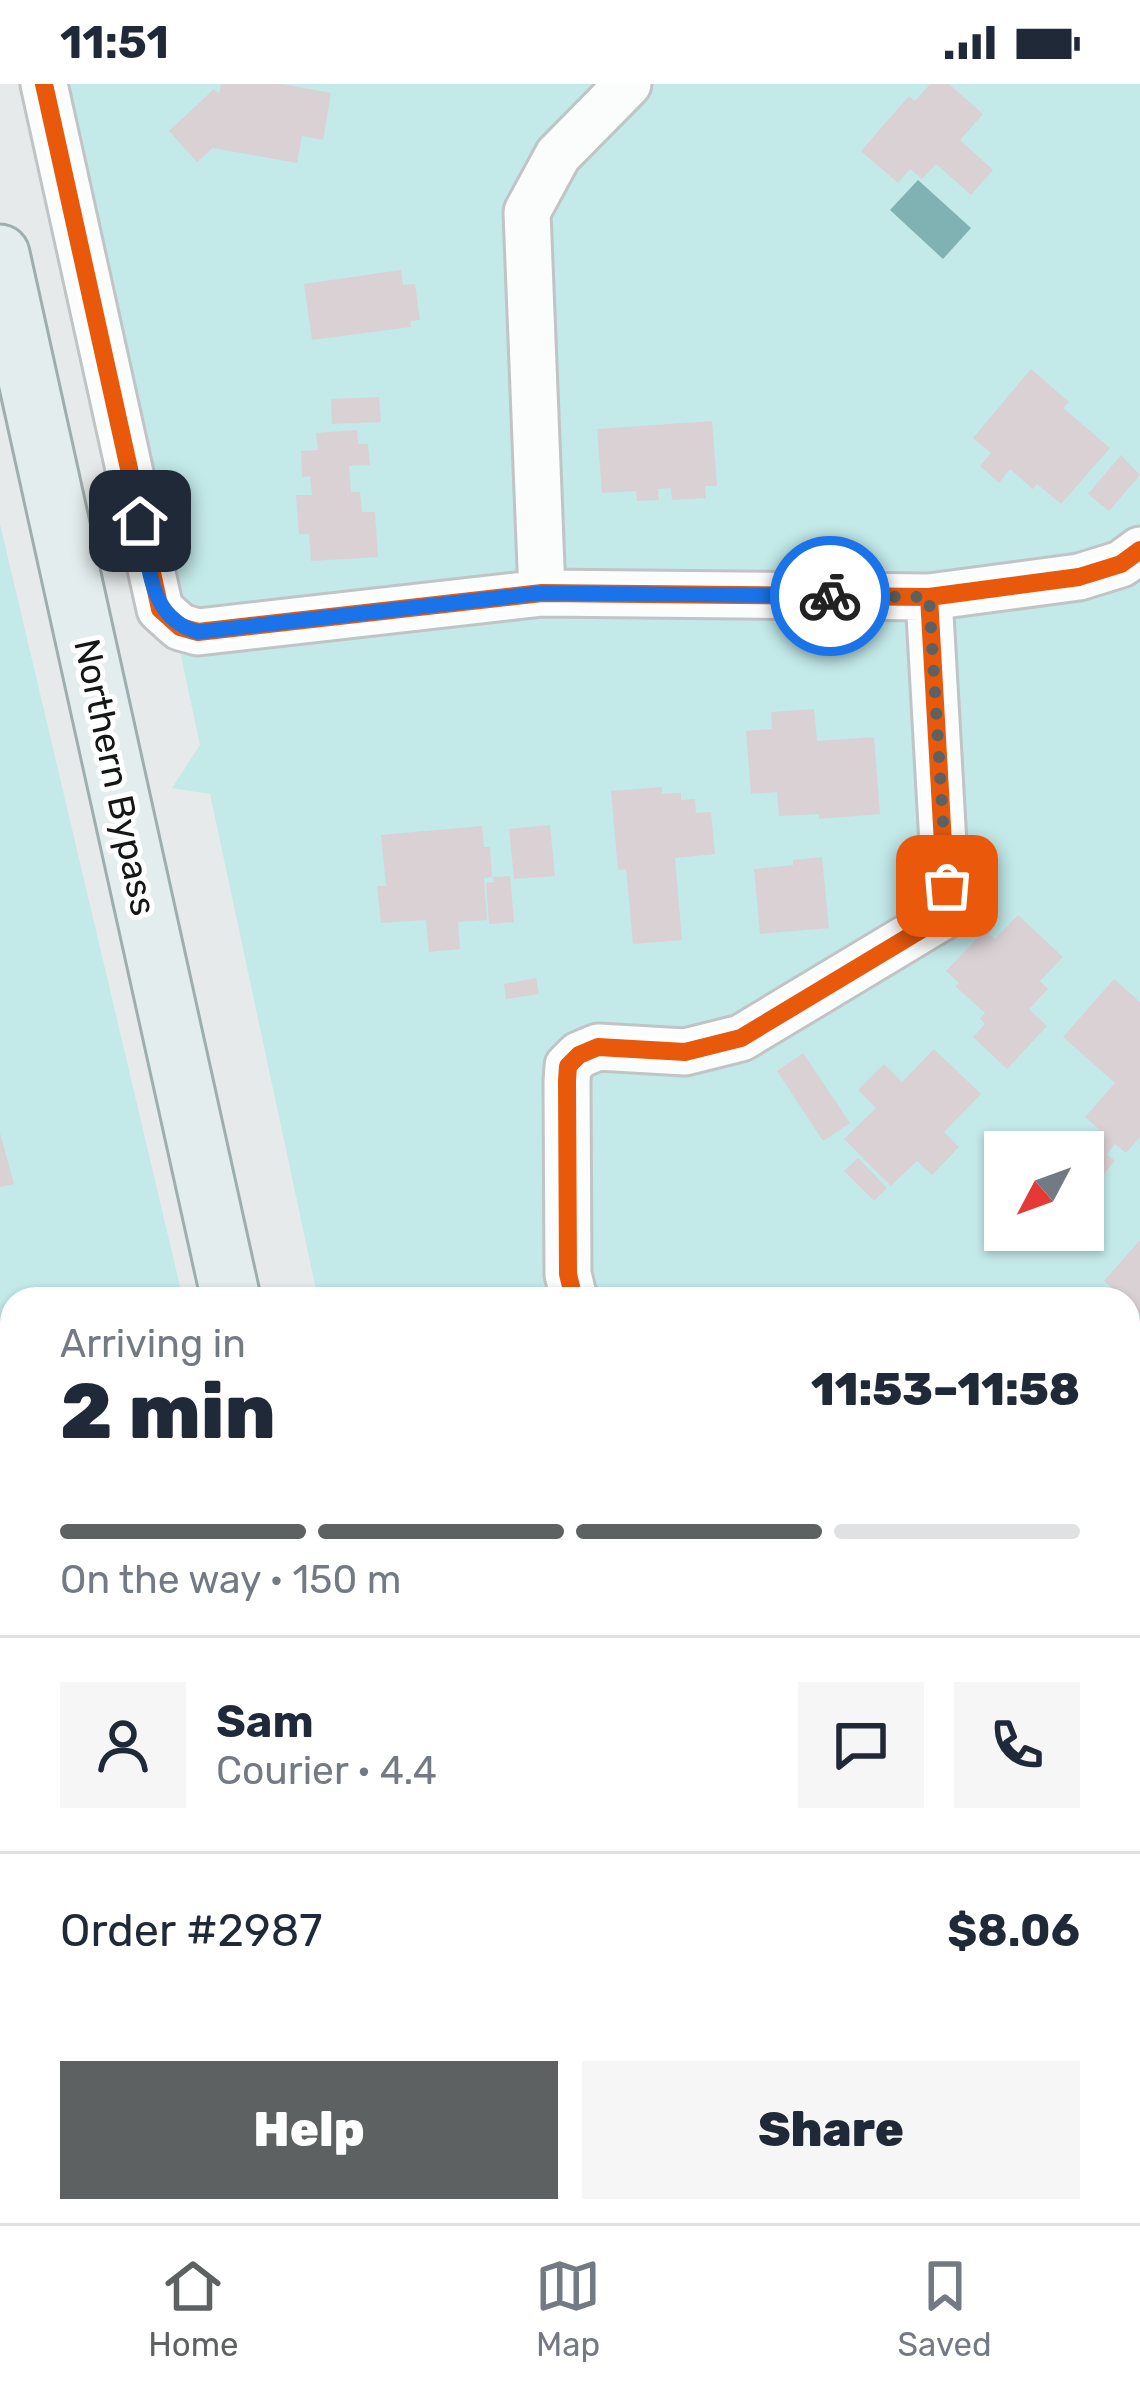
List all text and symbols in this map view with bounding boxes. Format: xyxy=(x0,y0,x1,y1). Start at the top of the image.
text: 11:51 xyxy=(60,16,169,69)
pin xyxy=(89,470,191,572)
icon: home xyxy=(107,488,173,554)
courier xyxy=(770,536,890,656)
icon: bike xyxy=(797,563,863,629)
street label: Northern Bypass xyxy=(65,635,166,919)
pin xyxy=(896,835,998,937)
icon: bag xyxy=(914,853,980,919)
north arrow xyxy=(984,1131,1104,1251)
map controls xyxy=(984,1131,1104,1251)
text: Arriving in xyxy=(60,1321,246,1367)
text: 11:53–11:58 xyxy=(811,1363,1080,1416)
text: 2 min xyxy=(60,1365,276,1458)
text: On the way · 150 m xyxy=(60,1557,401,1603)
button: person xyxy=(60,1682,186,1808)
button: chat xyxy=(798,1682,924,1808)
button: phone xyxy=(954,1682,1080,1808)
text: Sam xyxy=(216,1695,314,1748)
text: Courier · 4.4 xyxy=(216,1748,437,1794)
text: Order #2987 xyxy=(60,1904,322,1957)
text: $8.06 xyxy=(947,1904,1080,1957)
button: Help xyxy=(60,2061,558,2199)
button: Share xyxy=(582,2061,1080,2199)
tab: Home xyxy=(148,2253,239,2364)
tab: Map xyxy=(535,2253,601,2364)
tab: Saved xyxy=(898,2253,992,2364)

